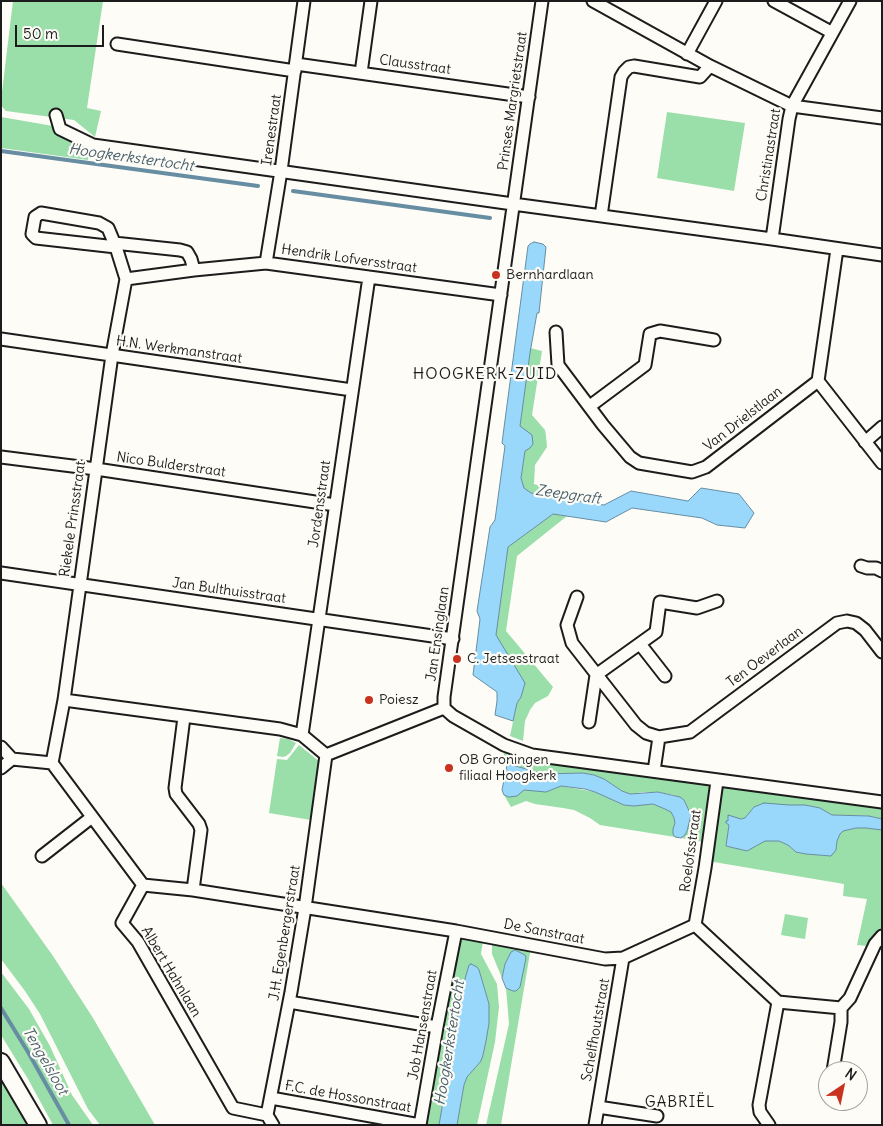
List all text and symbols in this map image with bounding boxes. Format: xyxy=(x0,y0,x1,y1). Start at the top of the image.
scale bar xyxy=(18,15,106,47)
text: 50 m xyxy=(23,24,58,43)
street label: Prinses Margrietstraat xyxy=(495,31,531,171)
street label: Clausstraat xyxy=(378,52,452,78)
street label: Irenestraat xyxy=(259,93,285,167)
street label: Christinastraat xyxy=(753,107,785,203)
water label: Hoogkerkstertocht xyxy=(67,140,195,176)
street label: Hendrik Lofversstraat xyxy=(280,241,418,277)
place label: Bernhardlaan xyxy=(506,267,594,283)
marker: Bernhardlaan xyxy=(490,269,502,281)
street label: H.N. Werkmanstraat xyxy=(115,333,243,367)
district label: HOOGKERK-ZUID xyxy=(411,364,559,384)
street label: Van Drielstlaan xyxy=(700,383,786,455)
street label: Nico Bulderstraat xyxy=(115,449,227,481)
street label: Jordensstraat xyxy=(306,459,334,549)
street label: Riekele Prinsstraat xyxy=(57,460,89,578)
water label: Zeepgraft xyxy=(534,482,602,508)
street label: Jan Bulthuisstraat xyxy=(171,575,287,607)
street label: Jan Ensinglaan xyxy=(423,586,453,682)
street label: Ten Oeverlaan xyxy=(724,623,806,691)
place label: C. Jetsesstraat xyxy=(467,651,559,667)
marker: C. Jetsesstraat xyxy=(451,653,463,665)
place label: Poiesz xyxy=(379,692,419,708)
marker: Poiesz xyxy=(363,694,375,706)
place label: OB Groningen filiaal Hoogkerk xyxy=(459,752,556,784)
marker: OB Groningen filiaal Hoogkerk xyxy=(443,762,455,774)
street label: Roelofsstraat xyxy=(677,809,705,893)
street label: J.H. Egenbergerstraat xyxy=(266,864,304,1002)
street label: De Sanstraat xyxy=(502,916,586,948)
street label: Albert Hahnlaan xyxy=(137,924,205,1020)
street label: Job Hansenstraat xyxy=(405,969,441,1081)
street label: Schelfhoutstraat xyxy=(579,977,613,1083)
water label: Hoogkerkstertocht xyxy=(431,979,469,1107)
water label: Tengelsloot xyxy=(18,1024,72,1098)
north arrow xyxy=(818,1061,868,1111)
text: N xyxy=(842,1064,860,1085)
street label: F.C. de Hossonstraat xyxy=(284,1078,412,1116)
district label: GABRIËL xyxy=(644,1094,716,1112)

